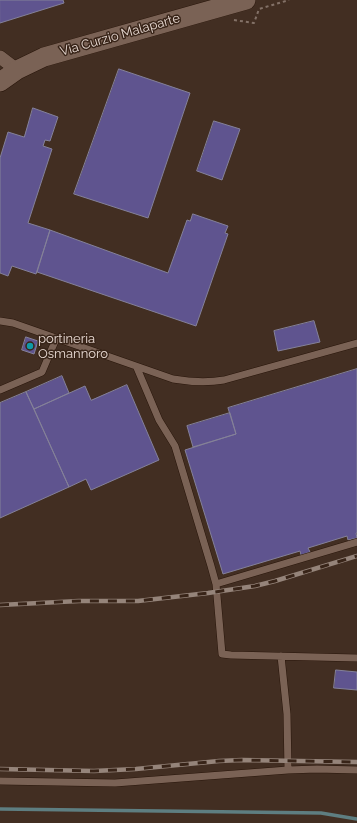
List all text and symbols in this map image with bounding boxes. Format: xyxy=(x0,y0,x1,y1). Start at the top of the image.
street label: Via Curzio Malaparte xyxy=(58,10,182,60)
place label: portineria Osmannoro xyxy=(38,331,108,362)
marker: portineria Osmannoro xyxy=(25,341,35,351)

